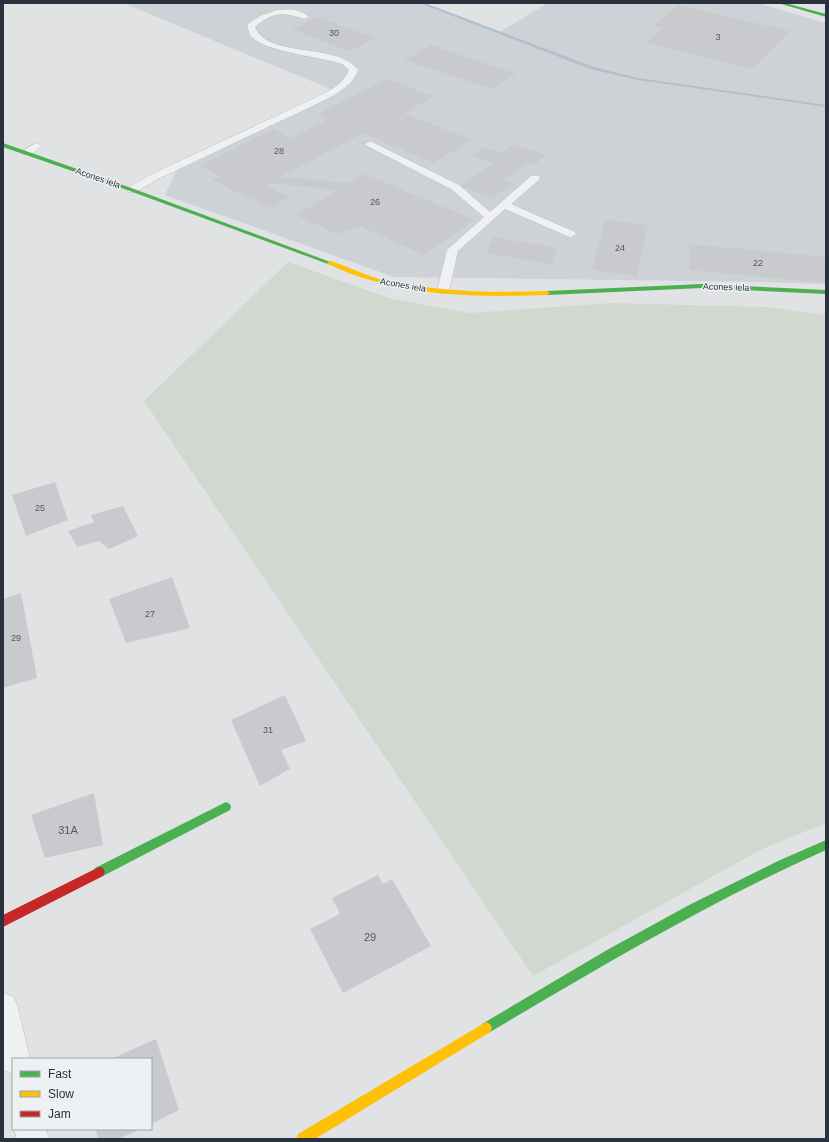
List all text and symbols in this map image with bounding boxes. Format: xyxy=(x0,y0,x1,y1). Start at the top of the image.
house number: 30 xyxy=(329,28,339,38)
house number: 3 xyxy=(715,32,721,42)
house number: 28 xyxy=(274,146,284,156)
street label: Acones iela xyxy=(74,166,122,190)
house number: 26 xyxy=(370,197,380,207)
house number: 24 xyxy=(615,243,625,253)
house number: 22 xyxy=(753,258,763,268)
street label: Acones iela xyxy=(379,276,427,294)
street label: Acones iela xyxy=(703,281,749,293)
house number: 25 xyxy=(35,503,45,513)
house number: 27 xyxy=(145,609,155,619)
house number: 29 xyxy=(11,633,21,643)
house number: 31 xyxy=(263,725,273,735)
house number: 31A xyxy=(58,824,78,836)
house number: 29 xyxy=(364,931,376,943)
legend xyxy=(12,1058,152,1130)
text: Fast xyxy=(48,1067,72,1081)
text: Slow xyxy=(48,1087,74,1101)
text: Jam xyxy=(48,1107,71,1121)

